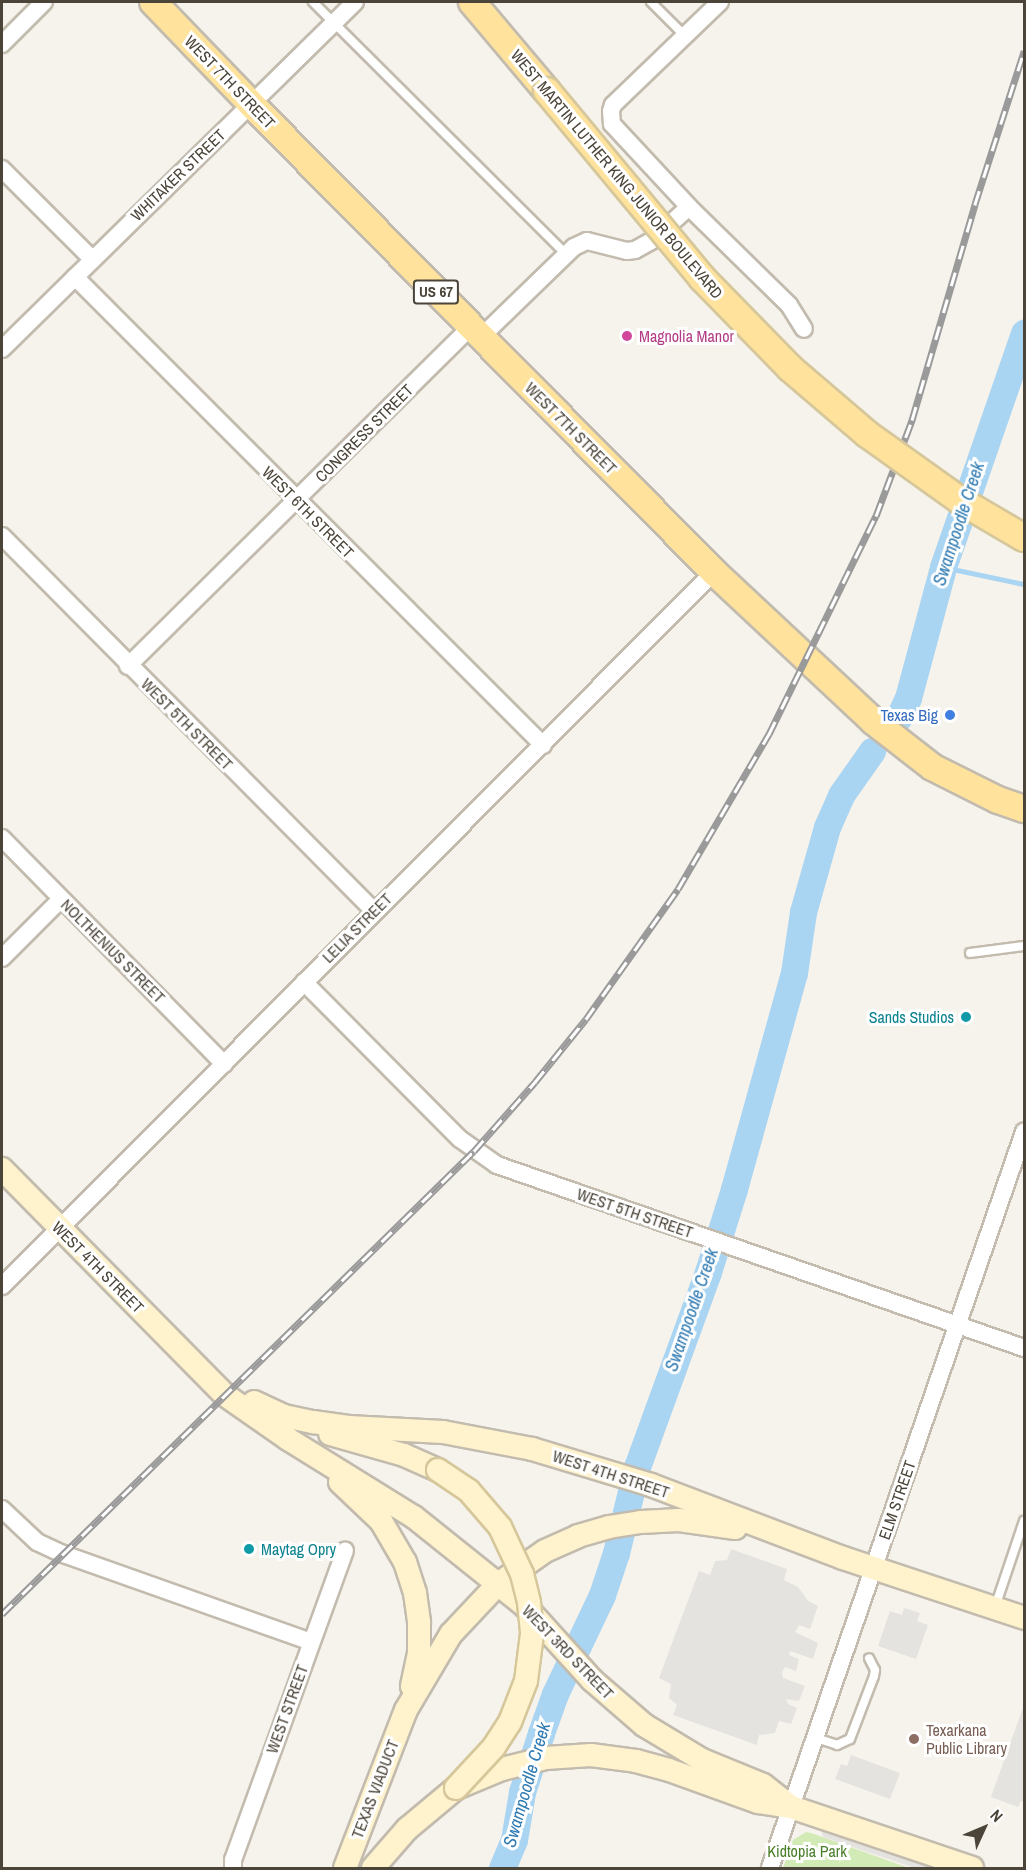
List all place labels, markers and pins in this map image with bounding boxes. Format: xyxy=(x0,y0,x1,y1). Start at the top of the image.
place label: Magnolia Manor xyxy=(639,326,734,346)
marker: Magnolia Manor xyxy=(620,329,634,343)
place label: Texas Big xyxy=(880,705,938,725)
marker: Texas Big xyxy=(943,708,957,722)
place label: Sands Studios xyxy=(869,1007,954,1027)
marker: Sands Studios xyxy=(959,1010,973,1024)
place label: Maytag Opry xyxy=(261,1539,336,1559)
marker: Maytag Opry xyxy=(242,1542,256,1556)
place label: Texarkana Public Library xyxy=(926,1720,1007,1758)
marker: Texarkana Public Library xyxy=(907,1732,921,1746)

